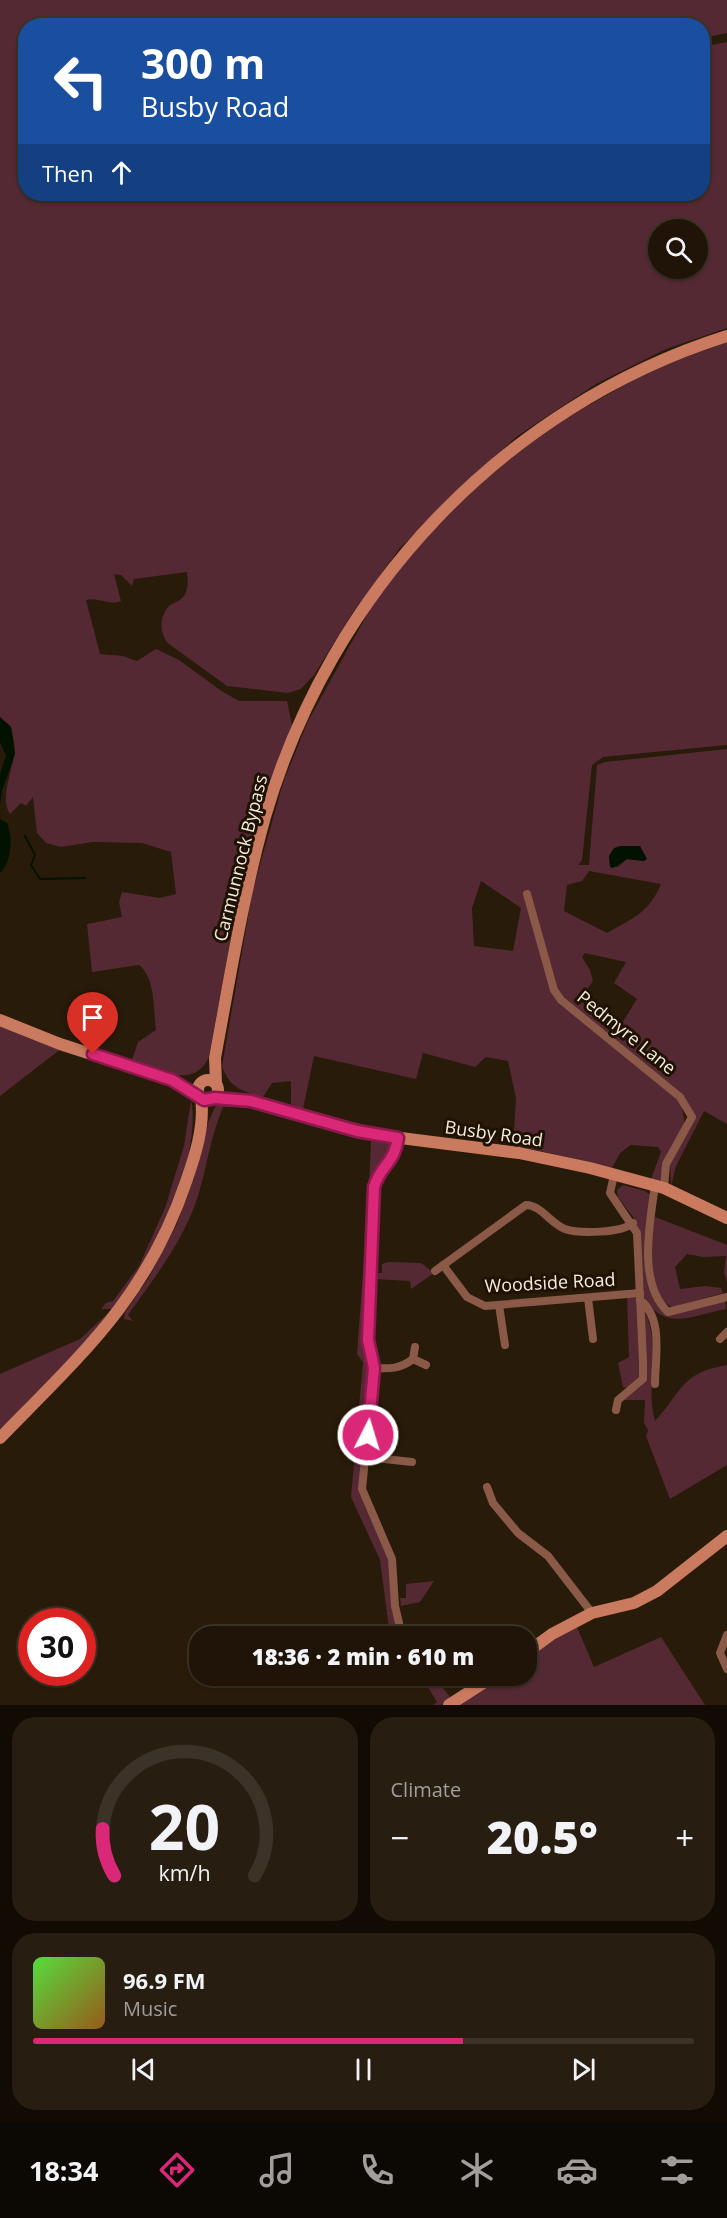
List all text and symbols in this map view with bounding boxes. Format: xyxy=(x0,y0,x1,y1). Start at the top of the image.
text: 300 m xyxy=(141,34,265,91)
icon: left xyxy=(42,42,120,120)
text: Busby Road xyxy=(141,88,289,125)
icon: ahead xyxy=(105,156,138,189)
text: Then xyxy=(42,158,93,188)
map controls xyxy=(648,219,708,279)
button: search xyxy=(648,219,708,279)
street label: Carmunnock Bypass xyxy=(208,772,272,944)
street label: Pedmyre Lane xyxy=(573,985,681,1079)
pin xyxy=(67,992,118,1054)
icon: arrive xyxy=(76,1001,109,1034)
street label: Busby Road xyxy=(443,1114,545,1152)
street label: Woodside Road xyxy=(484,1267,616,1297)
position arrow xyxy=(336,1403,400,1467)
speed limit sign: 30 xyxy=(18,1608,96,1686)
text: 18:36 · 2 min · 610 m xyxy=(252,1641,474,1671)
text: Climate xyxy=(391,1776,461,1803)
text: 20 xyxy=(149,1783,220,1868)
text: 20.5° xyxy=(487,1806,598,1867)
text: − xyxy=(391,1815,409,1860)
text: + xyxy=(675,1815,694,1860)
text: km/h xyxy=(159,1858,211,1887)
text: 96.9 FM xyxy=(123,1965,206,1995)
text: Music xyxy=(123,1995,177,2022)
icon: previous xyxy=(127,2053,160,2086)
icon: pause xyxy=(347,2053,380,2086)
icon: next xyxy=(567,2053,600,2086)
icon: directions xyxy=(156,2149,198,2191)
icon: music xyxy=(256,2149,298,2191)
icon: phone xyxy=(356,2149,398,2191)
icon: climate xyxy=(456,2149,498,2191)
icon: car xyxy=(556,2149,598,2191)
icon: filters xyxy=(656,2149,698,2191)
text: 18:34 xyxy=(29,2152,98,2189)

